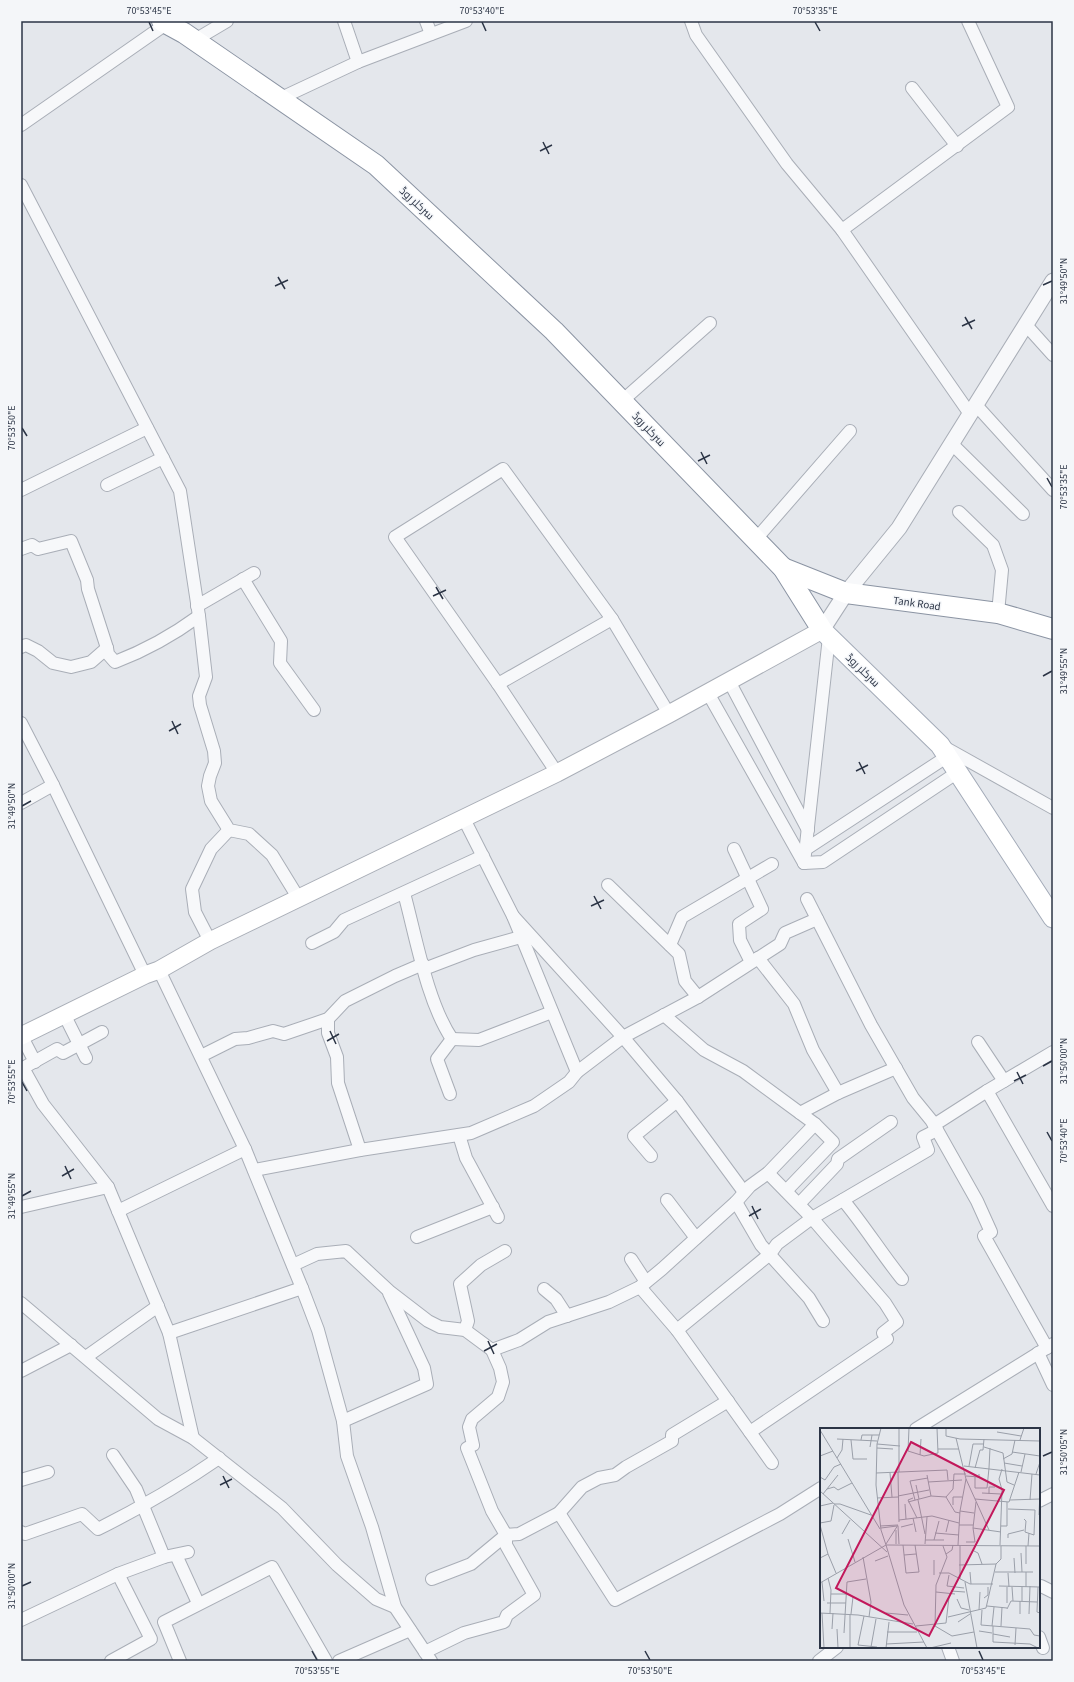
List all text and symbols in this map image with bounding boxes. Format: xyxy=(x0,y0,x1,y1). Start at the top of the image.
text: 70°53'45"E xyxy=(126,4,172,18)
text: 70°53'40"E xyxy=(459,4,505,18)
text: 70°53'35"E xyxy=(792,4,838,18)
street label: سرکلر روڈ xyxy=(396,183,437,223)
text: 31°49'50"N xyxy=(1057,258,1071,304)
text: 70°53'50"E xyxy=(5,405,19,451)
street label: سرکلر روڈ xyxy=(629,409,669,450)
text: 70°53'35"E xyxy=(1057,464,1071,510)
street label: Tank Road xyxy=(892,593,942,614)
text: 31°49'55"N xyxy=(1057,648,1071,694)
street label: سرکلر روڈ xyxy=(842,650,883,690)
text: 31°49'50"N xyxy=(5,783,19,829)
text: 31°50'00"N xyxy=(1057,1038,1071,1084)
text: 70°53'55"E xyxy=(5,1059,19,1105)
text: 70°53'40"E xyxy=(1057,1118,1071,1164)
text: 31°49'55"N xyxy=(5,1173,19,1219)
inset map xyxy=(820,1428,1040,1648)
text: 31°50'05"N xyxy=(1057,1429,1071,1475)
text: 31°50'00"N xyxy=(5,1563,19,1609)
text: 70°53'55"E xyxy=(294,1664,340,1678)
text: 70°53'50"E xyxy=(627,1664,673,1678)
text: 70°53'45"E xyxy=(960,1664,1006,1678)

